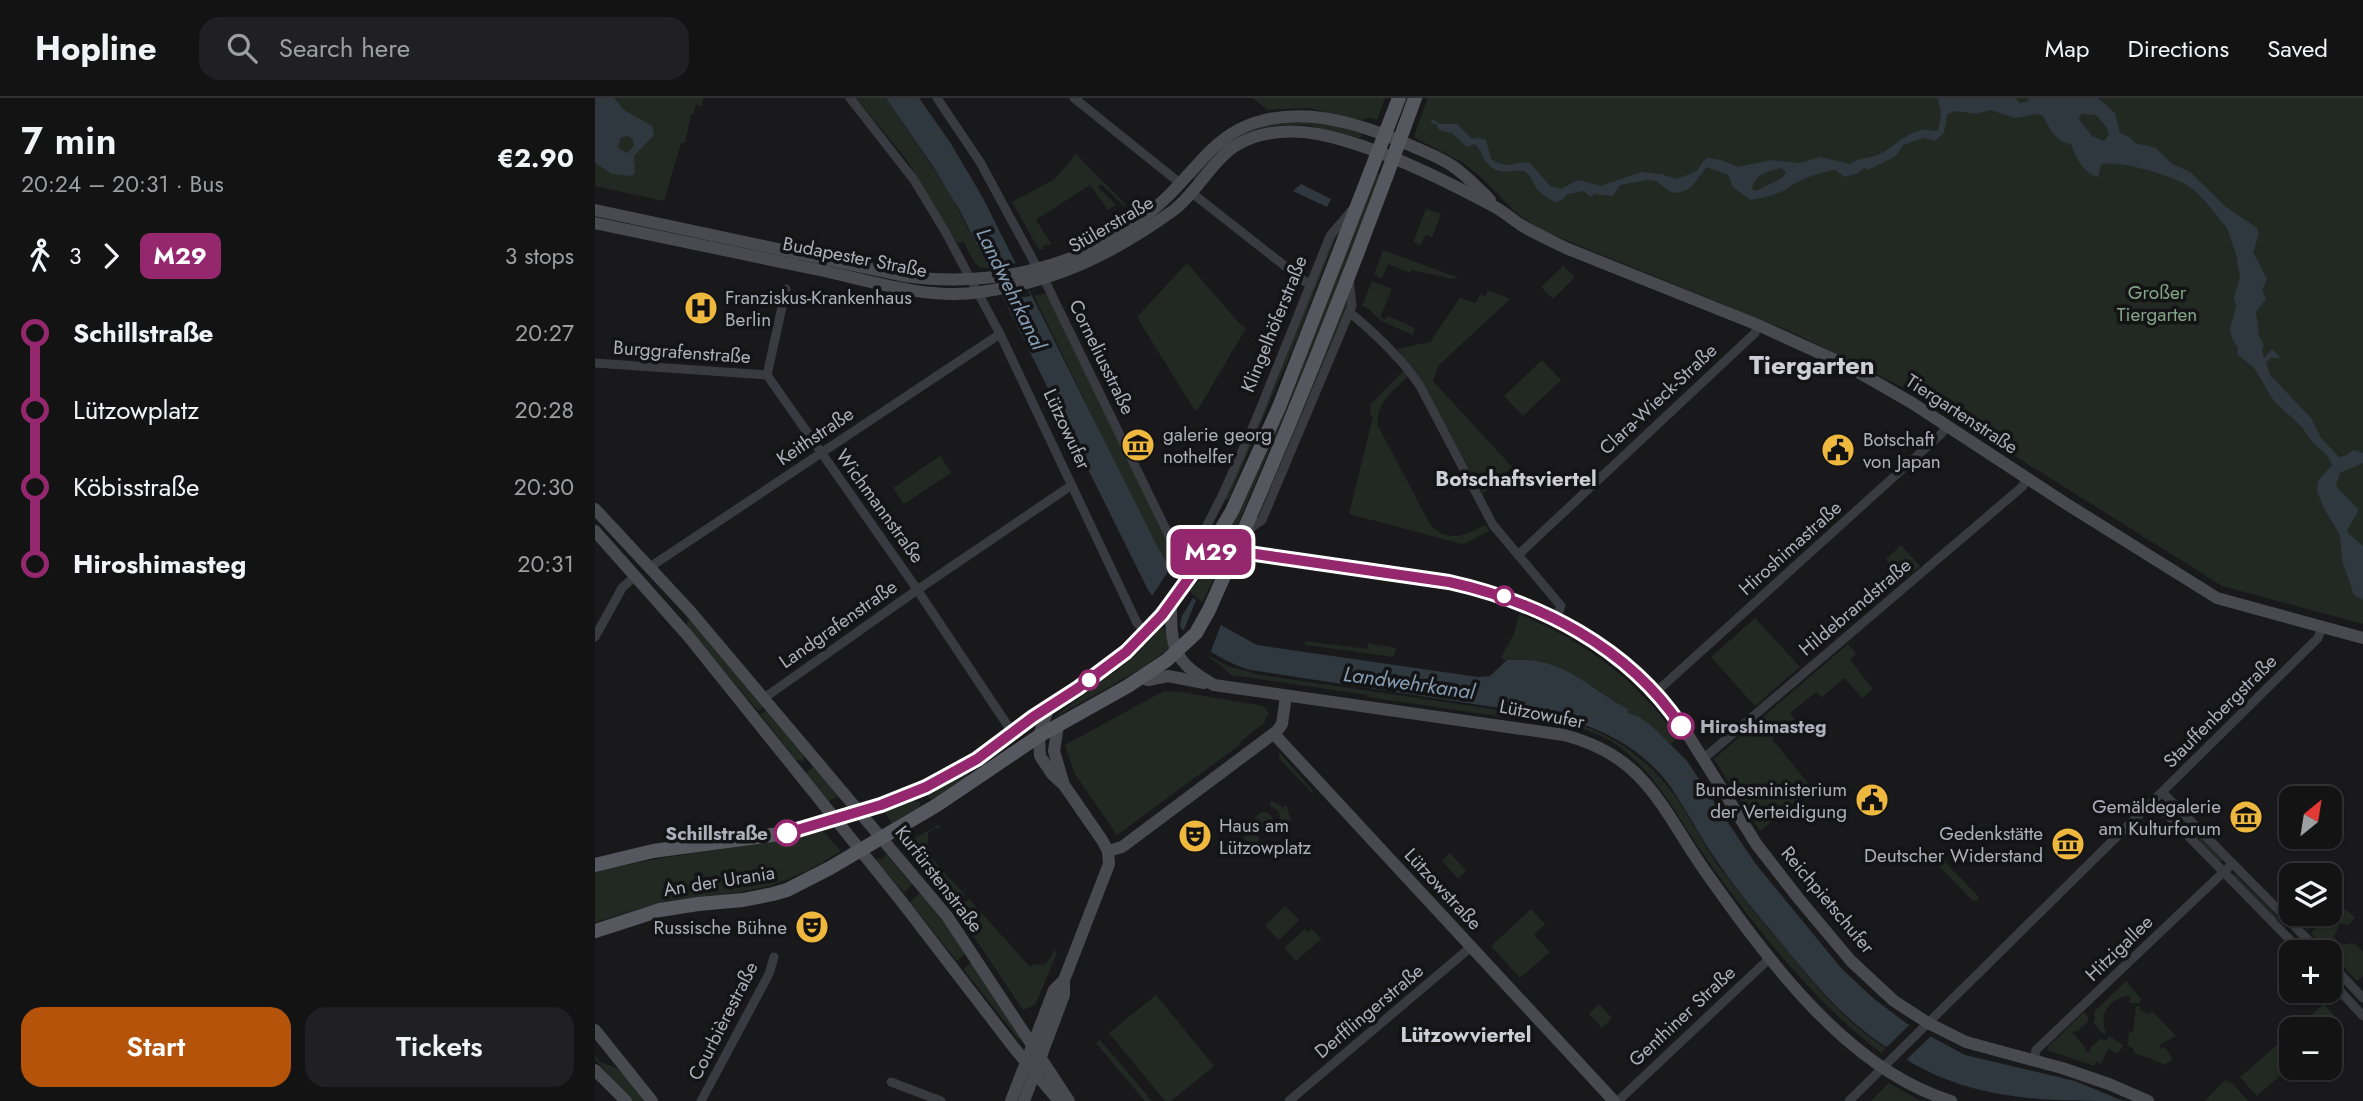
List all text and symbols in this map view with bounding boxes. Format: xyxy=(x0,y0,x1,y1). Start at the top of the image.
search box xyxy=(199,17,689,80)
text: Hopline xyxy=(35,25,157,72)
icon: search xyxy=(223,29,261,67)
text: Search here xyxy=(279,29,410,67)
text: Map xyxy=(2045,31,2090,66)
text: Directions xyxy=(2128,31,2229,66)
text: Saved xyxy=(2267,31,2328,66)
text: 7 min xyxy=(21,113,117,168)
text: €2.90 xyxy=(497,139,574,177)
text: 20:24 – 20:31 · Bus xyxy=(21,167,224,201)
street label: Stülerstraße xyxy=(1064,189,1159,259)
water label: Landwehrkanal xyxy=(968,223,1054,356)
street label: Budapester Straße xyxy=(781,230,930,284)
icon: walk xyxy=(21,237,59,275)
icon: forward xyxy=(92,237,130,275)
text: M29 xyxy=(154,238,207,273)
text: 3 xyxy=(69,239,82,273)
text: 3 stops xyxy=(505,239,574,273)
street label: Klingelhöferstraße xyxy=(1234,251,1314,397)
park label: Großer Tiergarten xyxy=(2117,279,2197,328)
place label: Franziskus-Krankenhaus Berlin xyxy=(725,284,912,333)
hospital icon: Franziskus-Krankenhaus Berlin xyxy=(682,289,720,327)
street label: Corneliusstraße xyxy=(1062,295,1142,419)
text: Schillstraße xyxy=(73,314,214,352)
text: 20:27 xyxy=(515,316,574,350)
street label: Burggrafenstraße xyxy=(612,334,752,370)
street label: Clara-Wieck-Straße xyxy=(1593,337,1723,461)
district label: Tiergarten xyxy=(1749,346,1875,384)
street label: Tiergartenstraße xyxy=(1901,368,2024,461)
street label: Lützowufer xyxy=(1037,384,1098,474)
text: Lützowplatz xyxy=(73,391,199,429)
text: 20:28 xyxy=(515,393,574,427)
street label: Keithstraße xyxy=(771,400,859,472)
place label: galerie georg nothelfer xyxy=(1163,421,1272,470)
museum icon: galerie georg nothelfer xyxy=(1119,426,1157,464)
place label: Botschaft von Japan xyxy=(1863,426,1941,475)
public building icon: Botschaft von Japan xyxy=(1819,431,1857,469)
street label: Wichmannstraße xyxy=(829,443,931,569)
district label: Botschaftsviertel xyxy=(1435,464,1597,494)
text: Köbisstraße xyxy=(73,468,199,506)
text: 20:30 xyxy=(514,470,574,504)
street label: Hiroshimastraße xyxy=(1733,494,1848,602)
line badge: M29 xyxy=(1171,529,1251,575)
text: M29 xyxy=(1184,534,1238,569)
text: Hiroshimasteg xyxy=(73,545,246,583)
text: 20:31 xyxy=(517,547,574,581)
street label: Hildebrandstraße xyxy=(1793,552,1917,662)
street label: Landgrafenstraße xyxy=(773,573,903,675)
unlabelled marker xyxy=(1494,586,1514,606)
street label: Stauffenbergstraße xyxy=(2157,648,2283,774)
water label: Landwehrkanal xyxy=(1341,659,1478,707)
unlabelled marker xyxy=(1079,670,1099,690)
street label: Lützowufer xyxy=(1497,693,1587,736)
marker: Hiroshimasteg xyxy=(1668,713,1694,739)
place label: Hiroshimasteg xyxy=(1700,713,1827,740)
place label: Bundesministerium der Verteidigung xyxy=(1695,776,1847,825)
public building icon: Bundesministerium der Verteidigung xyxy=(1853,781,1891,819)
north arrow xyxy=(2279,786,2341,849)
map controls xyxy=(2279,786,2342,1080)
place label: Gemäldegalerie am Kulturforum xyxy=(2092,793,2221,842)
museum icon: Gemäldegalerie am Kulturforum xyxy=(2227,798,2265,836)
place label: Haus am Lützowplatz xyxy=(1219,812,1311,861)
theatre icon: Haus am Lützowplatz xyxy=(1176,817,1214,855)
place label: Schillstraße xyxy=(665,820,768,847)
marker: Schillstraße xyxy=(774,820,800,846)
street label: Kurfürstenstraße xyxy=(889,820,989,938)
place label: Gedenkstätte Deutscher Widerstand xyxy=(1864,820,2043,869)
museum icon: Gedenkstätte Deutscher Widerstand xyxy=(2049,825,2087,863)
street label: Reichpietschufer xyxy=(1775,840,1881,960)
street label: Lützowstraße xyxy=(1398,842,1488,936)
street label: An der Urania xyxy=(661,859,777,903)
button: layers xyxy=(2279,863,2342,926)
theatre icon: Russische Bühne xyxy=(793,908,831,946)
street label: Hitzigallee xyxy=(2079,909,2159,987)
place label: Russische Bühne xyxy=(654,914,787,941)
button: + xyxy=(2279,940,2342,1003)
street label: Courbièrestraße xyxy=(681,957,765,1085)
street label: Derfflingerstraße xyxy=(1309,957,1430,1065)
street label: Genthiner Straße xyxy=(1623,959,1741,1073)
button: Start xyxy=(21,1007,291,1087)
button: Tickets xyxy=(305,1007,574,1087)
button: − xyxy=(2279,1017,2342,1080)
district label: Lützowviertel xyxy=(1400,1020,1532,1050)

